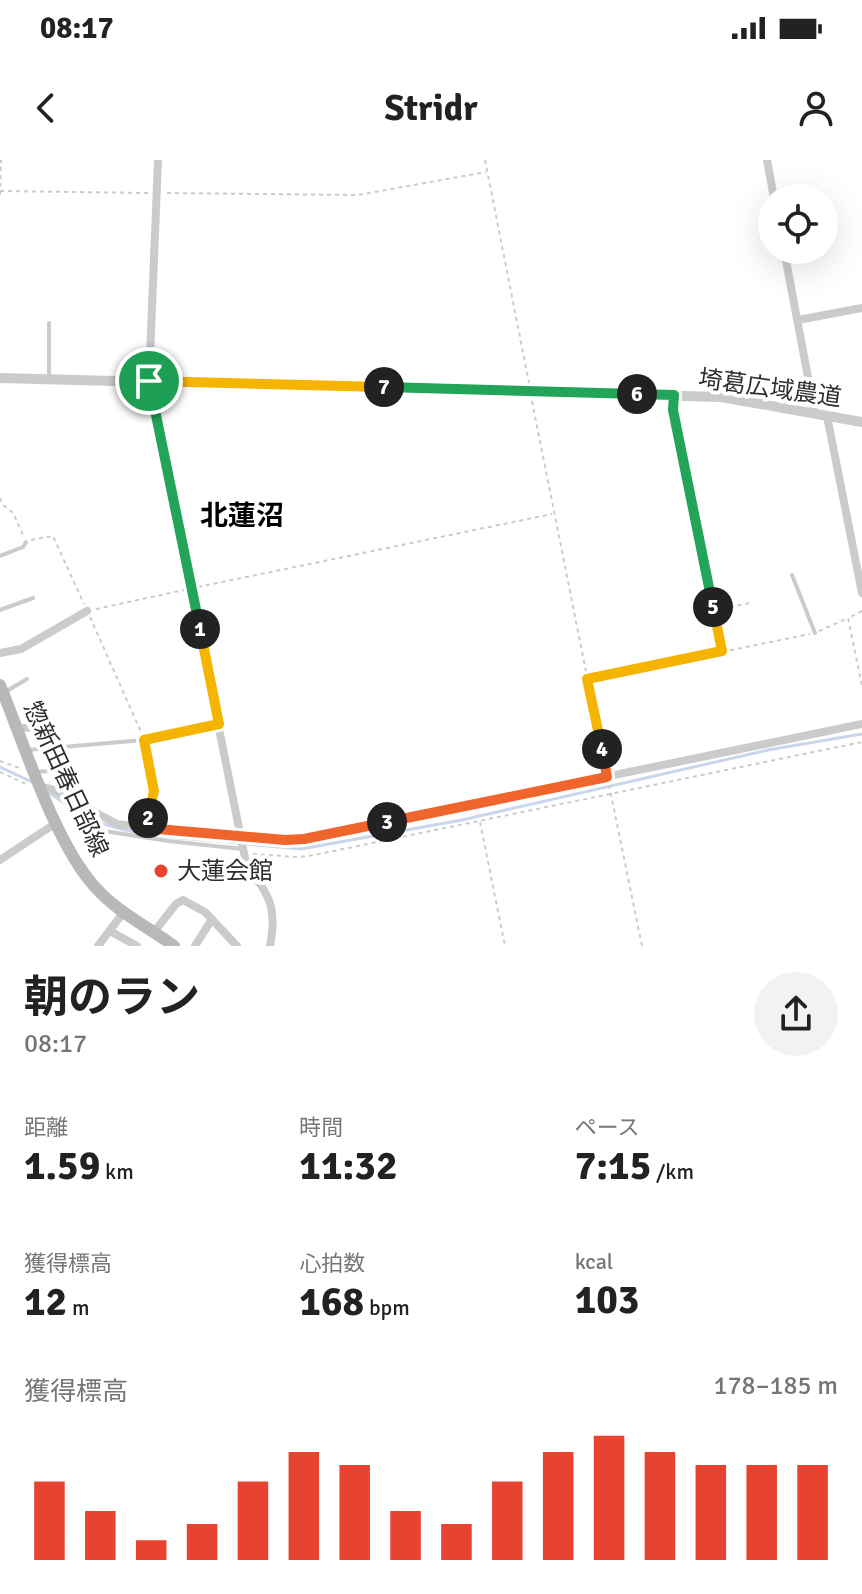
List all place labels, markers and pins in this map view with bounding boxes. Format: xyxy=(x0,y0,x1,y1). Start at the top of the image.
pin xyxy=(115,347,183,415)
pin: 7 xyxy=(364,367,404,407)
pin: 6 xyxy=(617,374,657,414)
pin: 5 xyxy=(693,587,733,627)
pin: 1 xyxy=(180,609,220,649)
pin: 4 xyxy=(582,729,622,769)
pin: 2 xyxy=(128,798,168,838)
pin: 3 xyxy=(367,802,407,842)
place label: 大蓮会館 xyxy=(177,856,273,886)
marker: 大蓮会館 xyxy=(152,862,170,880)

